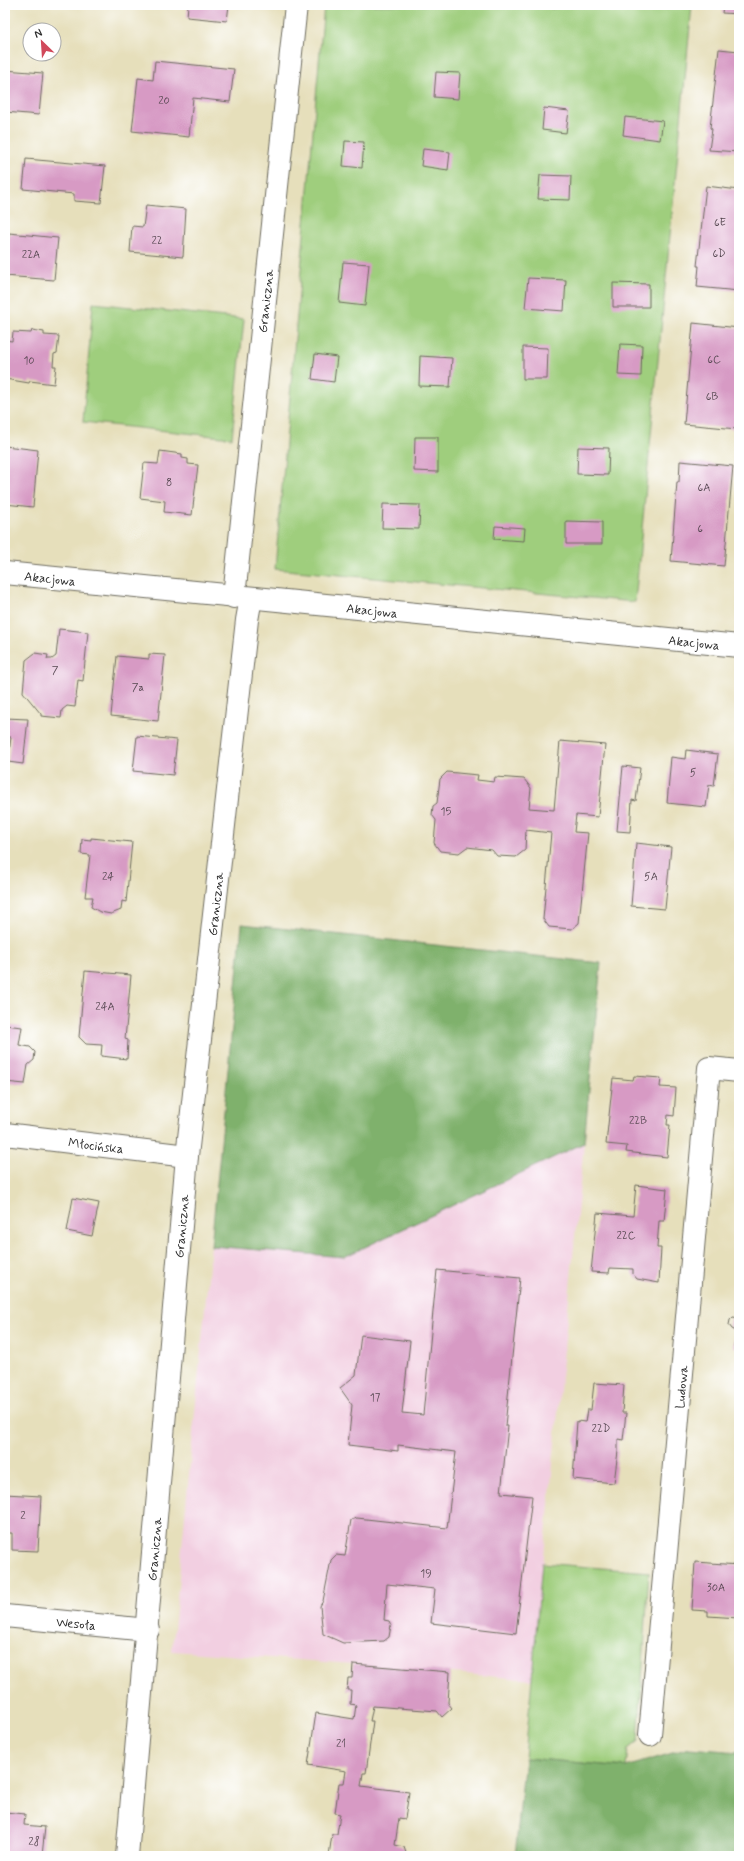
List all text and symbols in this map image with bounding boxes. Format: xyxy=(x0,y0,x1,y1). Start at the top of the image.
north arrow xyxy=(22,22,62,62)
text: N xyxy=(32,26,44,42)
house number: 20 xyxy=(158,94,170,108)
house number: 6E xyxy=(714,216,727,230)
house number: 22 xyxy=(151,234,163,248)
house number: 6D xyxy=(712,247,726,261)
house number: 22A xyxy=(22,248,40,262)
street label: Graniczna xyxy=(255,268,278,334)
house number: 6C xyxy=(707,353,721,367)
house number: 10 xyxy=(23,354,35,368)
house number: 6B xyxy=(706,390,718,404)
house number: 8 xyxy=(166,476,172,490)
house number: 6A xyxy=(698,481,710,495)
house number: 6 xyxy=(697,522,703,536)
street label: Akacjowa xyxy=(23,568,77,591)
street label: Akacjowa xyxy=(345,600,399,623)
street label: Akacjowa xyxy=(667,632,721,655)
house number: 7 xyxy=(52,664,59,678)
house number: 7a xyxy=(132,681,145,695)
house number: 5 xyxy=(690,766,697,780)
house number: 15 xyxy=(441,805,452,819)
house number: 24 xyxy=(102,870,114,884)
house number: 5A xyxy=(644,870,658,884)
street label: Graniczna xyxy=(205,871,228,937)
house number: 24A xyxy=(95,1000,115,1014)
house number: 22B xyxy=(629,1114,647,1128)
street label: Młocińska xyxy=(67,1135,125,1158)
street label: Graniczna xyxy=(171,1193,194,1259)
house number: 22C xyxy=(616,1229,636,1243)
street label: Ludowa xyxy=(672,1365,693,1409)
house number: 17 xyxy=(370,1391,381,1405)
house number: 22D xyxy=(592,1422,610,1436)
house number: 2 xyxy=(20,1509,26,1523)
street label: Graniczna xyxy=(144,1516,167,1582)
house number: 19 xyxy=(420,1567,432,1581)
house number: 30A xyxy=(707,1581,725,1595)
street label: Wesoła xyxy=(55,1614,97,1635)
house number: 21 xyxy=(336,1737,346,1751)
house number: 28 xyxy=(28,1835,40,1849)

